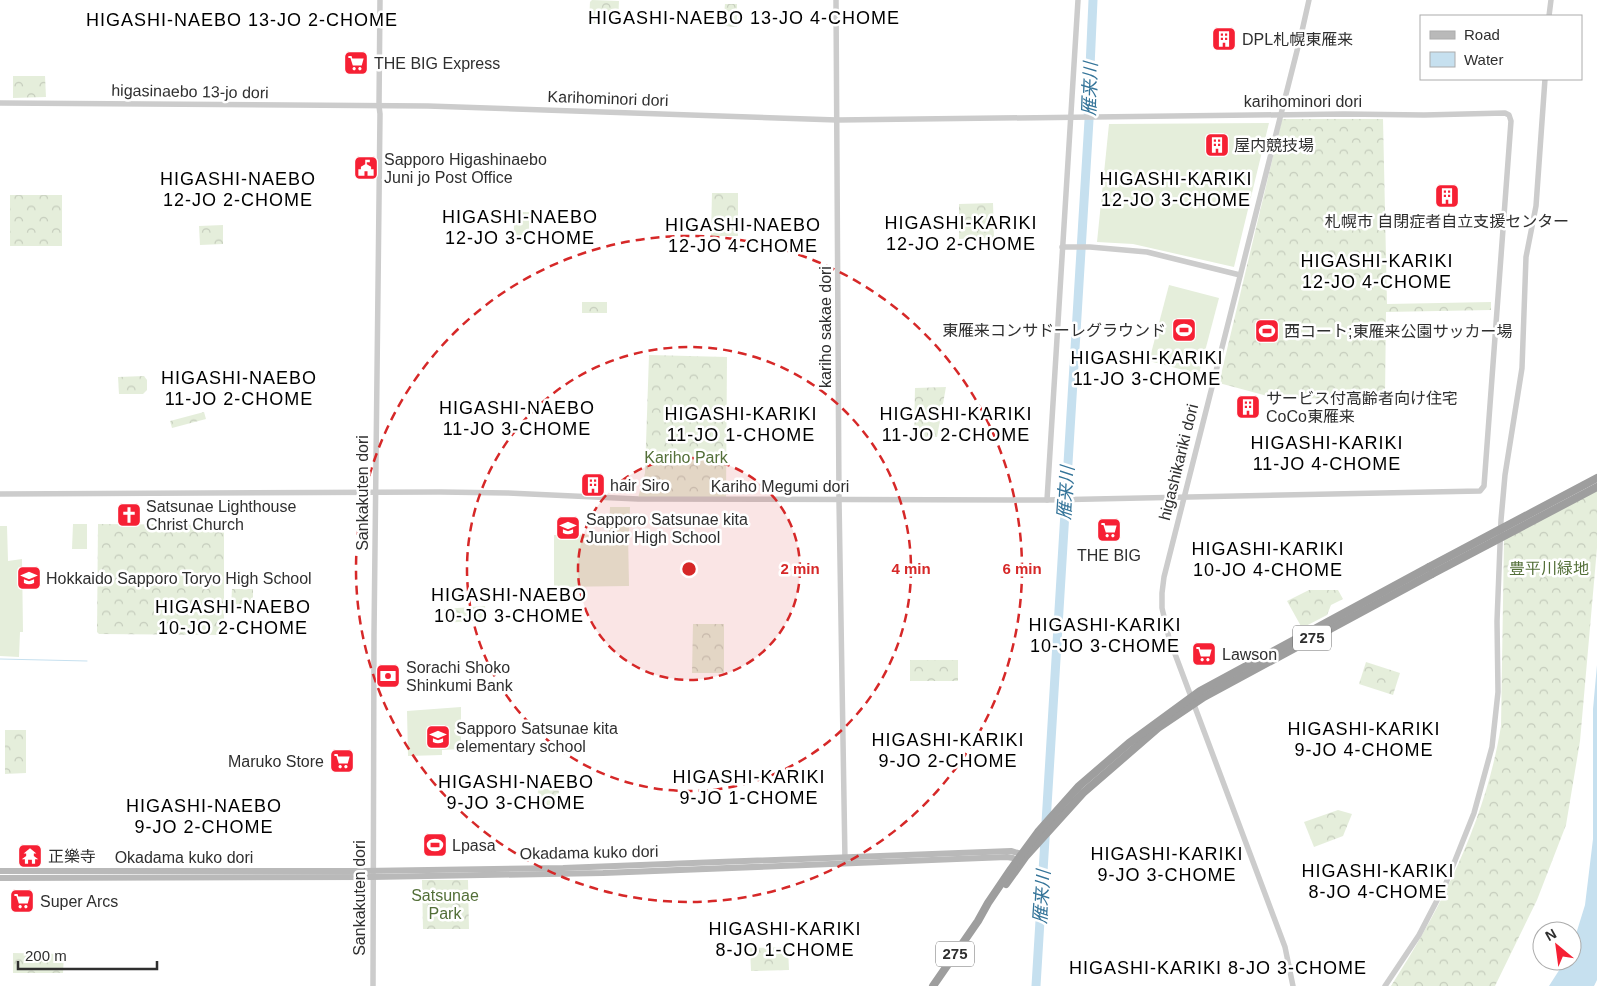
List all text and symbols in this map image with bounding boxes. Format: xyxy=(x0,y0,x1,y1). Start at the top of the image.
district label: HIGASHI-NAEBO 13-JO 4-CHOME xyxy=(588,8,900,28)
district label: HIGASHI-NAEBO 13-JO 2-CHOME xyxy=(86,10,398,30)
legend xyxy=(1420,15,1582,80)
building icon: DPL札幌東雁来 xyxy=(1211,26,1237,52)
text: Road xyxy=(1464,26,1500,43)
place label: DPL札幌東雁来 xyxy=(1242,31,1353,48)
supermarket icon: THE BIG Express xyxy=(343,50,369,76)
text: Water xyxy=(1464,51,1503,68)
place label: THE BIG Express xyxy=(374,55,500,72)
water label: 雁来川 xyxy=(1079,60,1101,116)
street label: higasinaebo 13-jo dori xyxy=(111,82,269,101)
street label: Karihominori dori xyxy=(547,88,669,109)
street label: karihominori dori xyxy=(1244,93,1362,110)
building icon: 屋内競技場 xyxy=(1204,132,1230,158)
place label: 屋内競技場 xyxy=(1234,137,1314,154)
place label: Sapporo Higashinaebo Juni jo Post Office xyxy=(384,151,547,186)
public building icon: Sapporo Higashinaebo Juni jo Post Office xyxy=(353,155,379,181)
district label: HIGASHI-NAEBO 12-JO 2-CHOME xyxy=(160,169,316,210)
district label: HIGASHI-KARIKI 12-JO 3-CHOME xyxy=(1099,169,1253,210)
building icon: 札幌市 自閉症者自立支援センター xyxy=(1434,183,1460,209)
district label: HIGASHI-NAEBO 12-JO 3-CHOME xyxy=(442,207,598,248)
district label: HIGASHI-KARIKI 12-JO 2-CHOME xyxy=(884,213,1038,254)
place label: 札幌市 自閉症者自立支援センター xyxy=(1325,213,1569,230)
district label: HIGASHI-NAEBO 12-JO 4-CHOME xyxy=(665,215,821,256)
district label: HIGASHI-KARIKI 12-JO 4-CHOME xyxy=(1300,251,1454,292)
street label: kariho sakae dori xyxy=(817,266,834,388)
sports icon: 東雁来コンサドーレグラウンド xyxy=(1171,317,1197,343)
sports icon: 西コート;東雁来公園サッカー場 xyxy=(1254,318,1280,344)
place label: 東雁来コンサドーレグラウンド xyxy=(942,322,1166,339)
place label: 西コート;東雁来公園サッカー場 xyxy=(1284,323,1512,340)
district label: HIGASHI-KARIKI 11-JO 3-CHOME xyxy=(1070,348,1224,389)
district label: HIGASHI-NAEBO 11-JO 2-CHOME xyxy=(161,368,317,409)
place label: サービス付高齢者向け住宅 CoCo東雁来 xyxy=(1266,390,1458,425)
building icon: サービス付高齢者向け住宅 CoCo東雁来 xyxy=(1235,394,1261,420)
district label: HIGASHI-NAEBO 11-JO 3-CHOME xyxy=(439,398,595,439)
street label: higashikariki dori xyxy=(1156,402,1201,522)
district label: HIGASHI-KARIKI 11-JO 1-CHOME xyxy=(664,404,818,445)
district label: HIGASHI-KARIKI 11-JO 2-CHOME xyxy=(879,404,1033,445)
district label: HIGASHI-KARIKI 11-JO 4-CHOME xyxy=(1250,433,1404,474)
street label: Sankakuten dori xyxy=(354,435,371,551)
park label: Kariho Park xyxy=(644,449,729,466)
water label: 雁来川 xyxy=(1054,463,1078,521)
building icon: hair Siro xyxy=(580,472,606,498)
place label: hair Siro xyxy=(610,477,670,494)
street label: Kariho Megumi dori xyxy=(711,478,849,495)
place label: Satsunae Lighthouse Christ Church xyxy=(146,498,296,533)
church icon: Satsunae Lighthouse Christ Church xyxy=(116,502,142,528)
place label: Sapporo Satsunae kita Junior High School xyxy=(586,511,748,546)
school or university icon: Sapporo Satsunae kita Junior High School xyxy=(555,515,581,541)
supermarket icon: THE BIG xyxy=(1096,517,1122,543)
district label: HIGASHI-KARIKI 10-JO 4-CHOME xyxy=(1191,539,1345,580)
place label: THE BIG xyxy=(1077,547,1141,564)
centre of rings xyxy=(680,560,698,578)
text: 2 min xyxy=(780,560,820,577)
text: 4 min xyxy=(891,560,931,577)
text: 6 min xyxy=(1002,560,1042,577)
park label: 豊平川緑地 xyxy=(1509,560,1589,577)
school or university icon: Hokkaido Sapporo Toryo High School xyxy=(16,565,42,591)
place label: Hokkaido Sapporo Toryo High School xyxy=(46,570,312,587)
district label: HIGASHI-NAEBO 10-JO 3-CHOME xyxy=(431,585,587,626)
district label: HIGASHI-NAEBO 10-JO 2-CHOME xyxy=(155,597,311,638)
district label: HIGASHI-KARIKI 10-JO 3-CHOME xyxy=(1028,615,1182,656)
road number: 275 xyxy=(1293,626,1331,650)
supermarket icon: Lawson xyxy=(1191,641,1217,667)
place label: Lawson xyxy=(1222,646,1277,663)
place label: Sorachi Shoko Shinkumi Bank xyxy=(406,659,514,694)
bank icon: Sorachi Shoko Shinkumi Bank xyxy=(375,663,401,689)
district label: HIGASHI-KARIKI 9-JO 4-CHOME xyxy=(1287,719,1441,760)
place label: Sapporo Satsunae kita elementary school xyxy=(456,720,618,755)
school or university icon: Sapporo Satsunae kita elementary school xyxy=(425,724,451,750)
district label: HIGASHI-KARIKI 9-JO 2-CHOME xyxy=(871,730,1025,771)
supermarket icon: Maruko Store xyxy=(329,748,355,774)
place label: Maruko Store xyxy=(228,753,324,770)
district label: HIGASHI-KARIKI 9-JO 1-CHOME xyxy=(672,767,826,808)
district label: HIGASHI-NAEBO 9-JO 3-CHOME xyxy=(438,772,594,813)
district label: HIGASHI-NAEBO 9-JO 2-CHOME xyxy=(126,796,282,837)
sports icon: Lpasa xyxy=(422,832,448,858)
place label: Lpasa xyxy=(452,837,496,854)
street label: Sankakuten dori xyxy=(351,840,368,956)
temple icon: 正樂寺 xyxy=(17,843,43,869)
street label: Okadama kuko dori xyxy=(520,843,659,862)
district label: HIGASHI-KARIKI 9-JO 3-CHOME xyxy=(1090,844,1244,885)
place label: 正樂寺 xyxy=(48,848,96,865)
street label: Okadama kuko dori xyxy=(115,849,253,866)
district label: HIGASHI-KARIKI 8-JO 4-CHOME xyxy=(1301,861,1455,902)
water label: 雁来川 xyxy=(1030,867,1054,925)
park label: Satsunae Park xyxy=(411,887,479,922)
supermarket icon: Super Arcs xyxy=(9,888,35,914)
place label: Super Arcs xyxy=(40,893,118,910)
district label: HIGASHI-KARIKI 8-JO 1-CHOME xyxy=(708,919,862,960)
north arrow xyxy=(1532,921,1582,971)
text: N xyxy=(1542,925,1559,944)
scale bar xyxy=(18,938,156,970)
road number: 275 xyxy=(936,942,974,966)
text: 200 m xyxy=(25,947,67,964)
district label: HIGASHI-KARIKI 8-JO 3-CHOME xyxy=(1069,958,1367,978)

